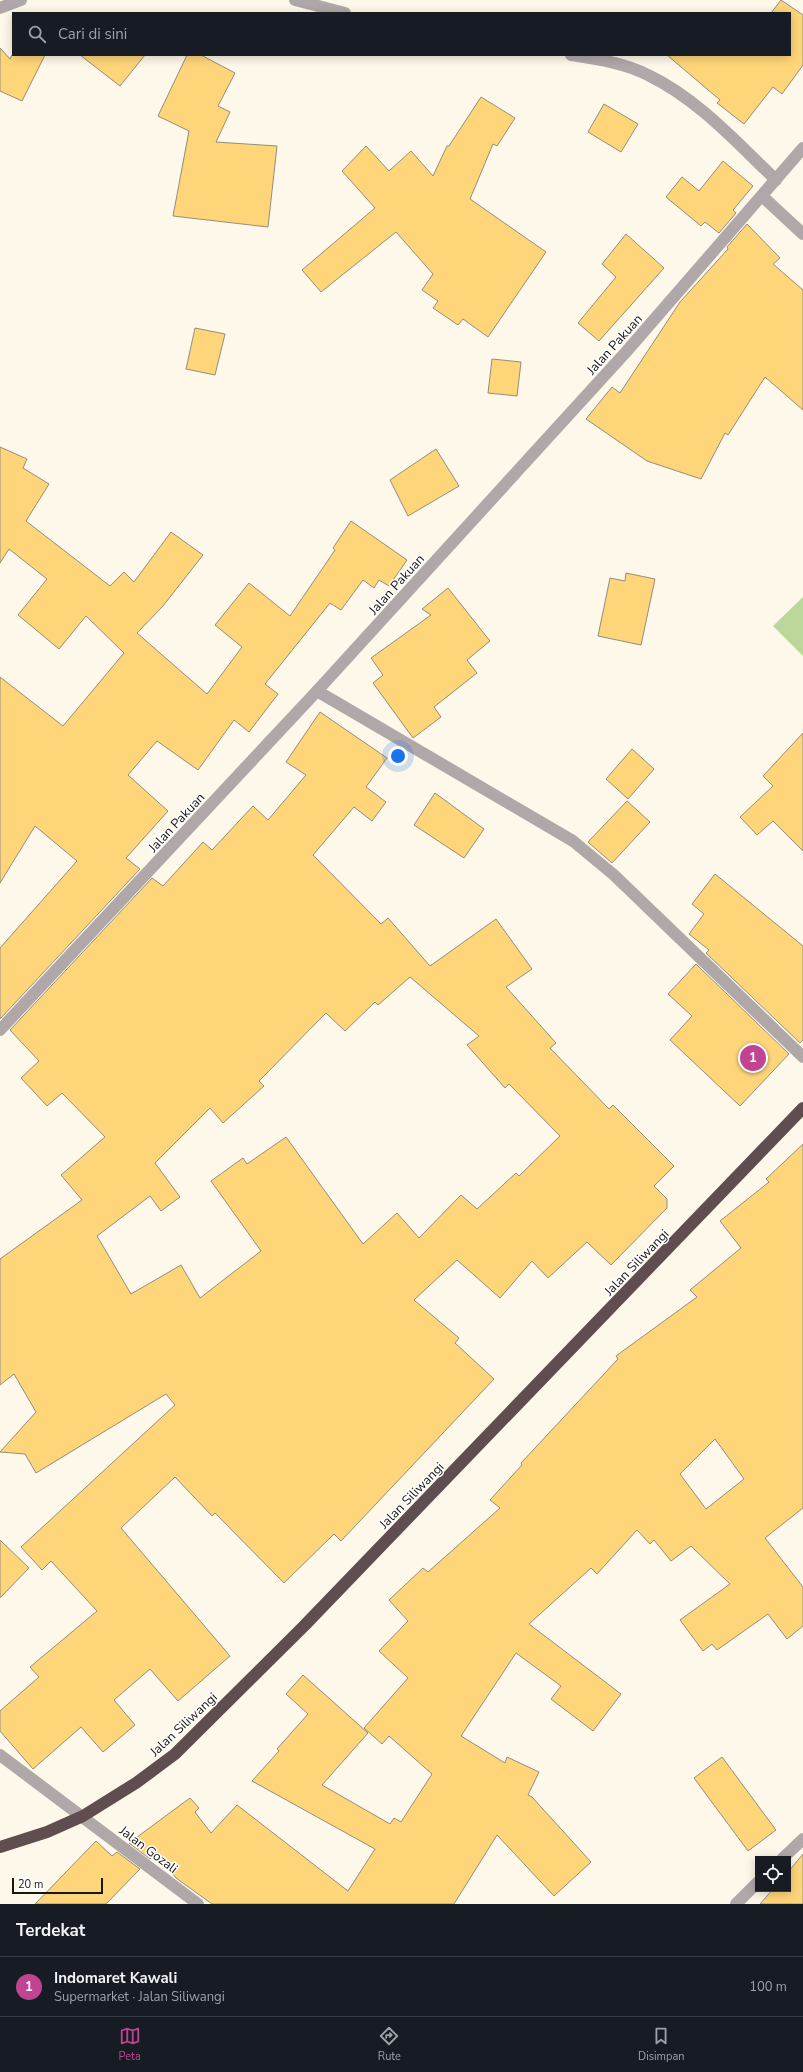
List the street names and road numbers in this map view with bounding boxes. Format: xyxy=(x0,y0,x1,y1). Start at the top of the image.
street label: Jalan Pakuan xyxy=(582,311,647,379)
street label: Jalan Pakuan xyxy=(364,551,429,619)
street label: Jalan Pakuan xyxy=(144,789,209,857)
street label: Jalan Siliwangi xyxy=(600,1225,673,1301)
street label: Jalan Siliwangi xyxy=(375,1458,448,1534)
street label: Jalan Siliwangi xyxy=(145,1689,221,1761)
street label: Jalan Gozali xyxy=(115,1821,181,1878)

